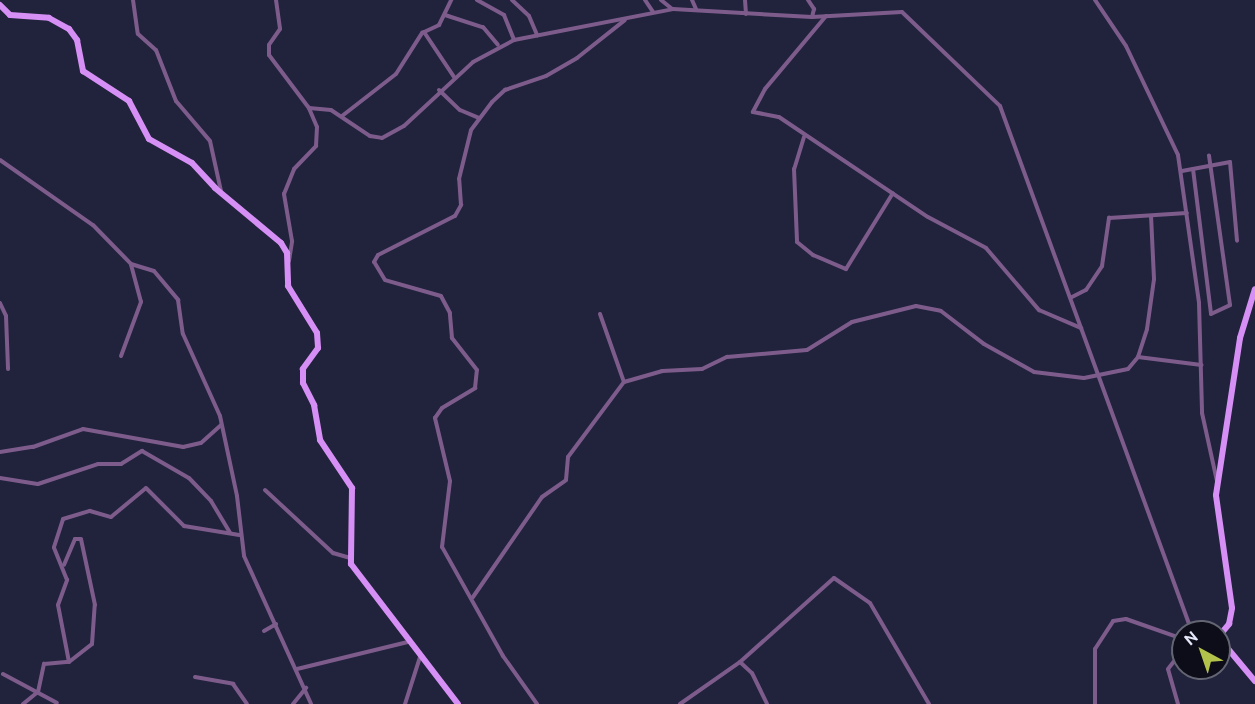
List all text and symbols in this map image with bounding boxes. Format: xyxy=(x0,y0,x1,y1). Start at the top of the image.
north arrow xyxy=(1171,620,1231,680)
text: N xyxy=(1180,627,1201,648)

